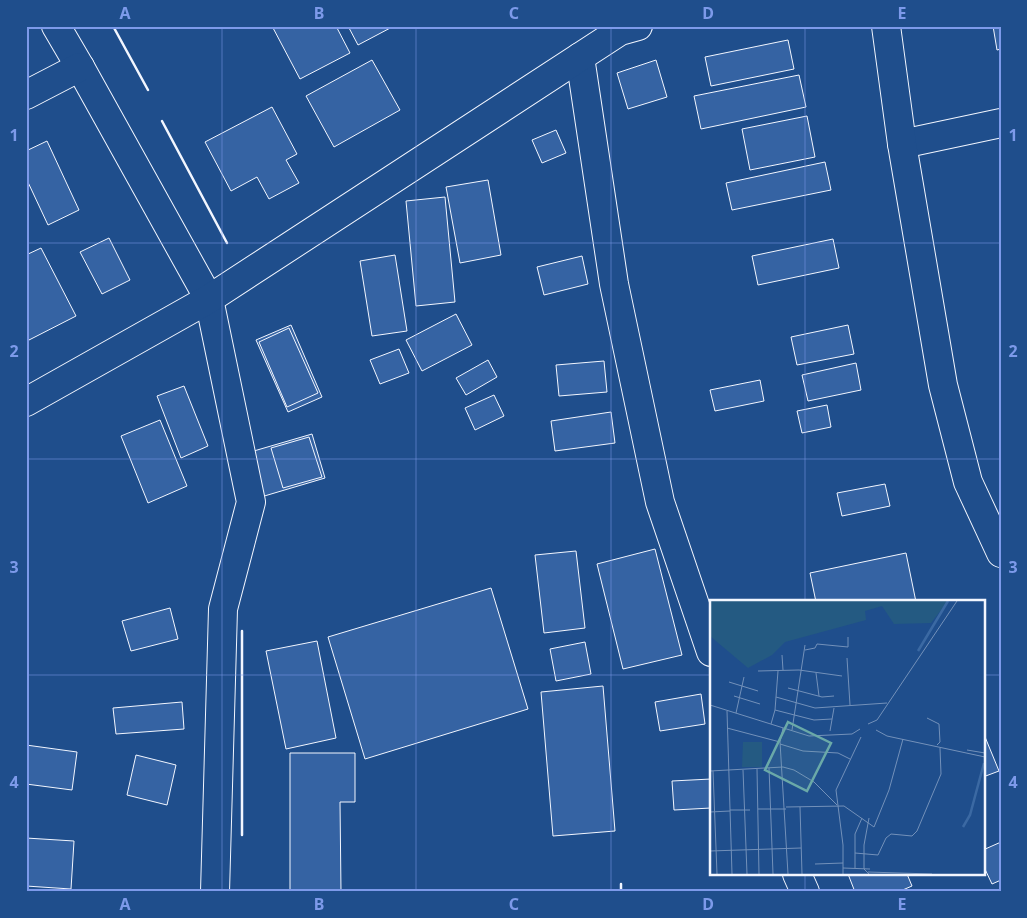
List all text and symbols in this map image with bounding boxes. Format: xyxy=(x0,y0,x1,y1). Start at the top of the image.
text: A xyxy=(119,2,131,24)
text: B xyxy=(314,2,324,24)
text: C xyxy=(509,2,519,24)
text: D xyxy=(702,2,714,24)
text: E xyxy=(898,2,907,24)
text: 1 xyxy=(9,124,19,146)
text: 1 xyxy=(1008,124,1018,146)
text: 2 xyxy=(9,340,19,362)
text: 2 xyxy=(1008,340,1018,362)
text: 3 xyxy=(9,556,19,578)
text: 3 xyxy=(1008,556,1018,578)
inset map xyxy=(710,600,984,876)
text: 4 xyxy=(9,771,19,793)
text: 4 xyxy=(1008,771,1018,793)
text: A xyxy=(119,893,131,915)
text: B xyxy=(314,893,324,915)
text: C xyxy=(509,893,519,915)
text: D xyxy=(702,893,714,915)
text: E xyxy=(898,893,907,915)

